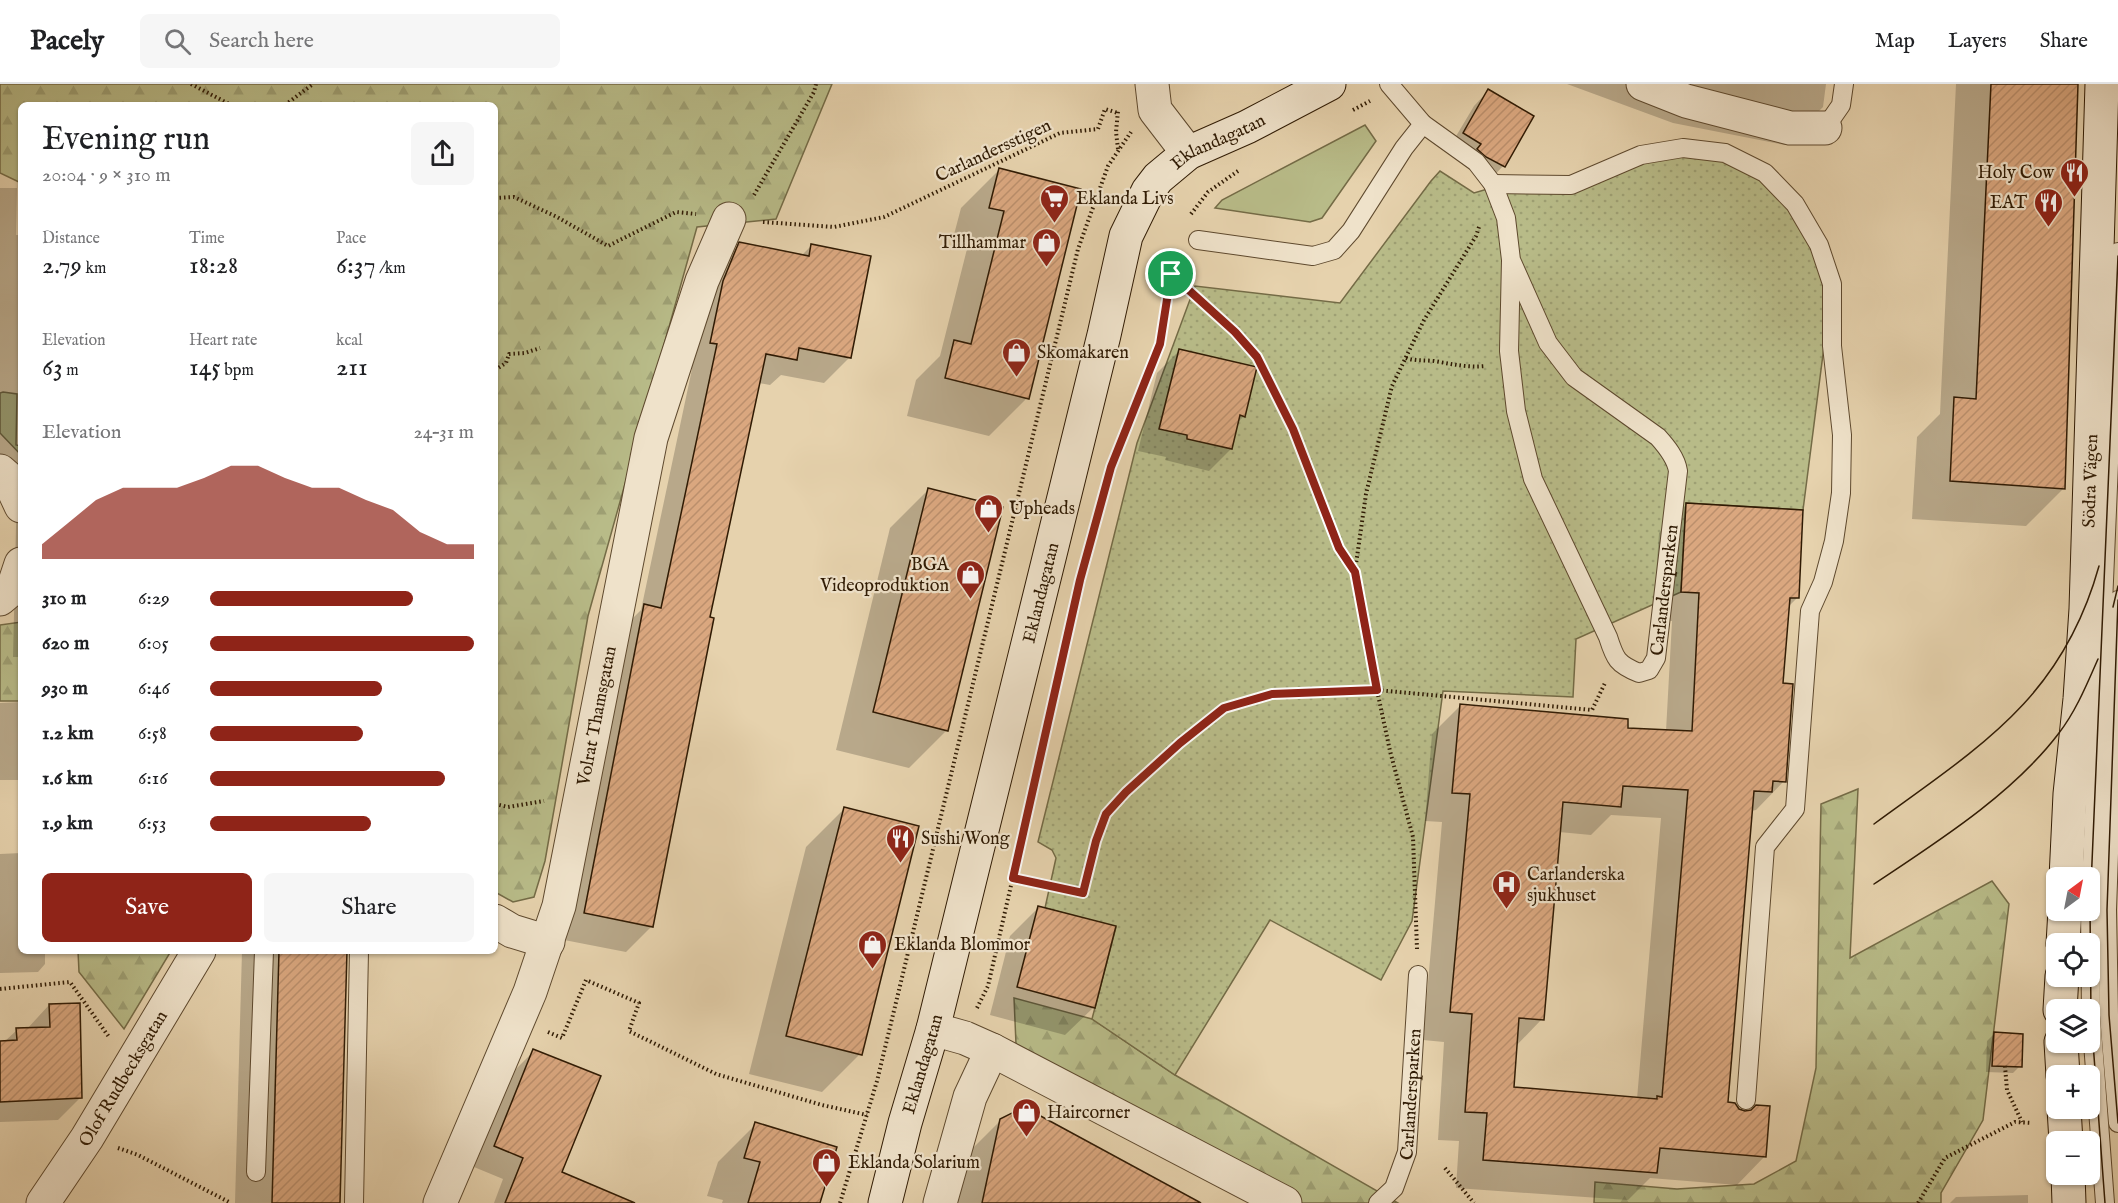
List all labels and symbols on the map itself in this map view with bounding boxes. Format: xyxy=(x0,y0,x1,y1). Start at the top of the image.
street label: Eklandagatan xyxy=(1166,109,1270,176)
street label: Carlandersstigen xyxy=(932,114,1056,188)
restaurant icon: Holy Cow xyxy=(2059,156,2091,198)
place label: Holy Cow xyxy=(1978,162,2055,185)
supermarket icon: Eklanda Livs xyxy=(1039,182,1071,224)
restaurant icon: EAT xyxy=(2032,186,2064,228)
place label: Eklanda Livs xyxy=(1076,188,1174,211)
place label: EAT xyxy=(1990,192,2027,215)
shop icon: Tillhammar xyxy=(1031,226,1063,268)
place label: Tillhammar xyxy=(939,232,1026,255)
pin xyxy=(1145,248,1196,299)
shop icon: Skomakaren xyxy=(1000,336,1032,378)
place label: Skomakaren xyxy=(1037,342,1129,365)
street label: Södra Vägen xyxy=(2078,433,2104,528)
shop icon: Upheads xyxy=(972,492,1004,534)
place label: Upheads xyxy=(1009,498,1075,521)
street label: Carlandersparken xyxy=(1646,523,1685,657)
street label: Eklandagatan xyxy=(1019,540,1066,646)
place label: BGA Videoproduktion xyxy=(819,554,950,598)
shop icon: BGA Videoproduktion xyxy=(954,558,986,600)
street label: Volrat Thamsgatan xyxy=(573,644,623,789)
restaurant icon: Sushi Wong xyxy=(884,822,916,864)
place label: Sushi Wong xyxy=(921,828,1010,851)
place label: Carlanderska sjukhuset xyxy=(1527,864,1625,908)
north arrow xyxy=(2046,867,2100,921)
hospital icon: Carlanderska sjukhuset xyxy=(1490,868,1522,910)
shop icon: Eklanda Blommor xyxy=(857,928,889,970)
place label: Eklanda Blommor xyxy=(894,934,1031,957)
street label: Olof Rudbecksgatan xyxy=(74,1006,174,1152)
street label: Eklandagatan xyxy=(898,1012,949,1117)
street label: Carlandersparken xyxy=(1395,1027,1428,1164)
shop icon: Haircorner xyxy=(1010,1096,1042,1138)
place label: Haircorner xyxy=(1047,1102,1131,1125)
shop icon: Eklanda Solarium xyxy=(811,1146,843,1188)
place label: Eklanda Solarium xyxy=(848,1152,980,1175)

